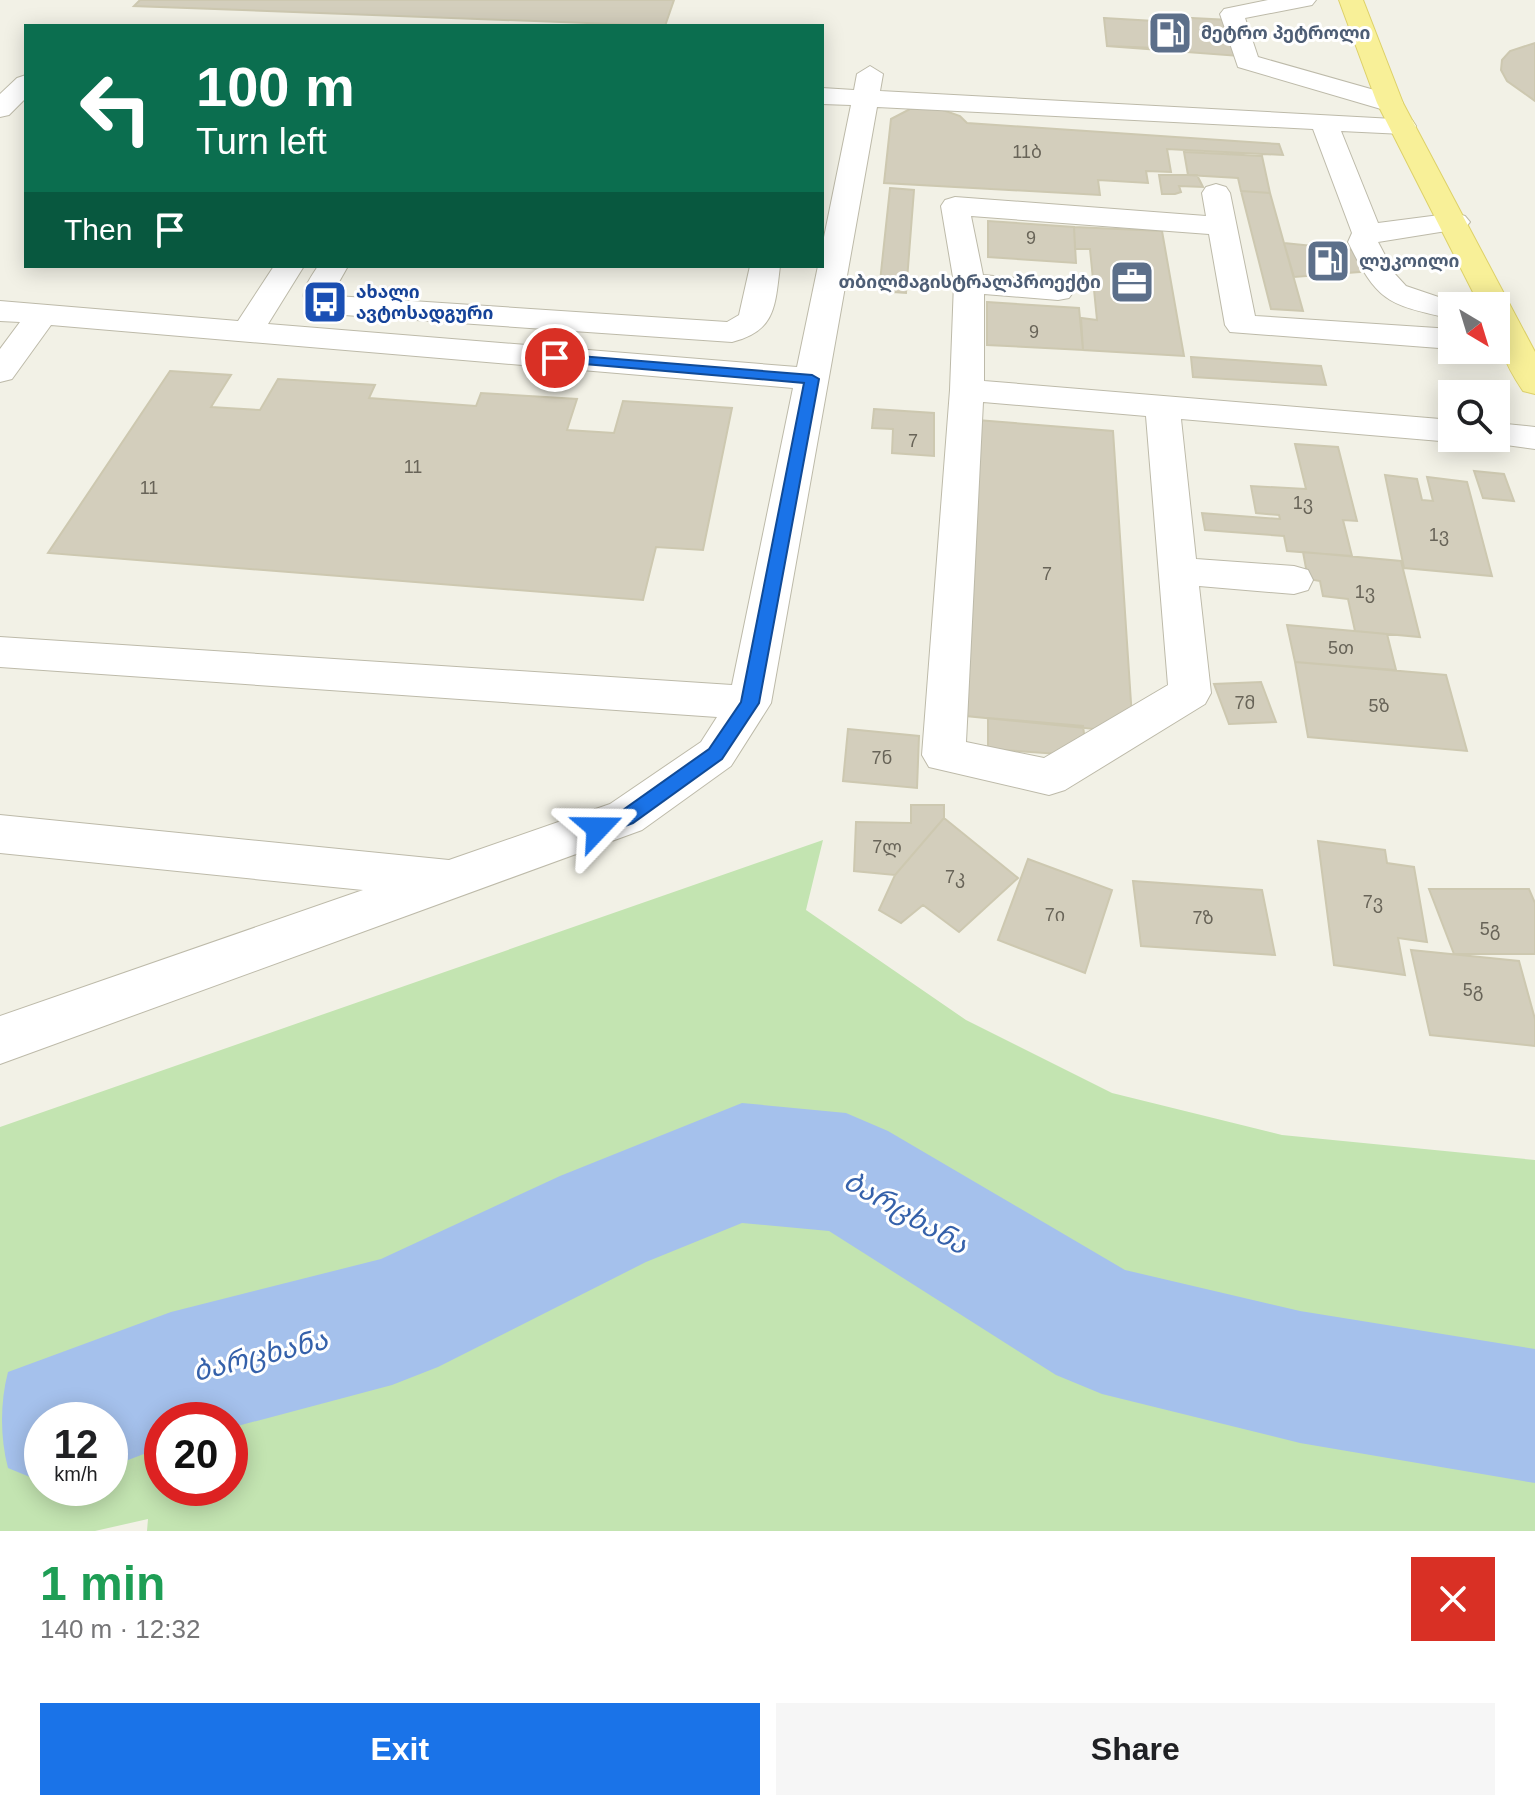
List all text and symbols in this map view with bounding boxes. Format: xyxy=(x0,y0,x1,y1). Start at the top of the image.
fuel station icon: მეტრო პეტროლი xyxy=(1146,9,1194,57)
place label: მეტრო პეტროლი xyxy=(1201,23,1371,44)
text: 100 m xyxy=(196,55,355,118)
icon: left xyxy=(64,56,168,160)
text: Turn left xyxy=(196,121,327,162)
house number: 11ბ xyxy=(1012,142,1042,162)
icon: arrive xyxy=(148,208,192,252)
text: Then xyxy=(64,213,132,246)
house number: 9 xyxy=(1026,228,1036,248)
fuel station icon: ლუკოილი xyxy=(1304,237,1352,285)
place label: ლუკოილი xyxy=(1359,251,1460,272)
office icon: თბილმაგისტრალპროექტი xyxy=(1108,258,1156,306)
place label: თბილმაგისტრალპროექტი xyxy=(839,272,1101,293)
bus stop icon: ახალი ავტოსადგური xyxy=(301,278,349,326)
place label: ახალი ავტოსადგური xyxy=(356,282,493,324)
north arrow xyxy=(1438,292,1510,364)
map controls xyxy=(1438,292,1510,452)
house number: 9 xyxy=(1029,322,1039,342)
pin xyxy=(521,324,589,392)
icon: arrive xyxy=(533,336,577,380)
button: search xyxy=(1438,380,1510,452)
house number: 7 xyxy=(908,431,918,451)
house number: 11 xyxy=(404,457,422,477)
house number: 11 xyxy=(140,478,158,498)
house number: 1ვ xyxy=(1293,493,1313,514)
house number: 1ვ xyxy=(1429,525,1449,546)
house number: 7 xyxy=(1042,564,1052,584)
house number: 1ვ xyxy=(1355,582,1375,603)
house number: 5თ xyxy=(1328,638,1354,658)
house number: 7მ xyxy=(1235,693,1255,713)
house number: 5ზ xyxy=(1368,696,1390,716)
house number: 7ნ xyxy=(872,748,892,768)
position arrow xyxy=(556,786,640,870)
house number: 7ლ xyxy=(872,837,902,858)
house number: 7კ xyxy=(945,867,965,888)
house number: 7ვ xyxy=(1363,892,1383,913)
house number: 7ი xyxy=(1045,905,1065,925)
house number: 7ზ xyxy=(1192,908,1214,928)
house number: 5გ xyxy=(1480,919,1500,940)
house number: 5გ xyxy=(1463,980,1483,1001)
water label: ბარცხანა xyxy=(838,1165,974,1261)
water label: ბარცხანა xyxy=(190,1324,332,1388)
speed limit sign: 20 xyxy=(144,1402,248,1506)
text: 12 xyxy=(54,1422,98,1466)
text: km/h xyxy=(54,1463,98,1485)
text: 1 min xyxy=(40,1557,165,1610)
button: close xyxy=(1411,1557,1495,1641)
text: 140 m · 12:32 xyxy=(40,1614,200,1644)
button: Exit xyxy=(40,1703,760,1795)
button: Share xyxy=(776,1703,1495,1795)

